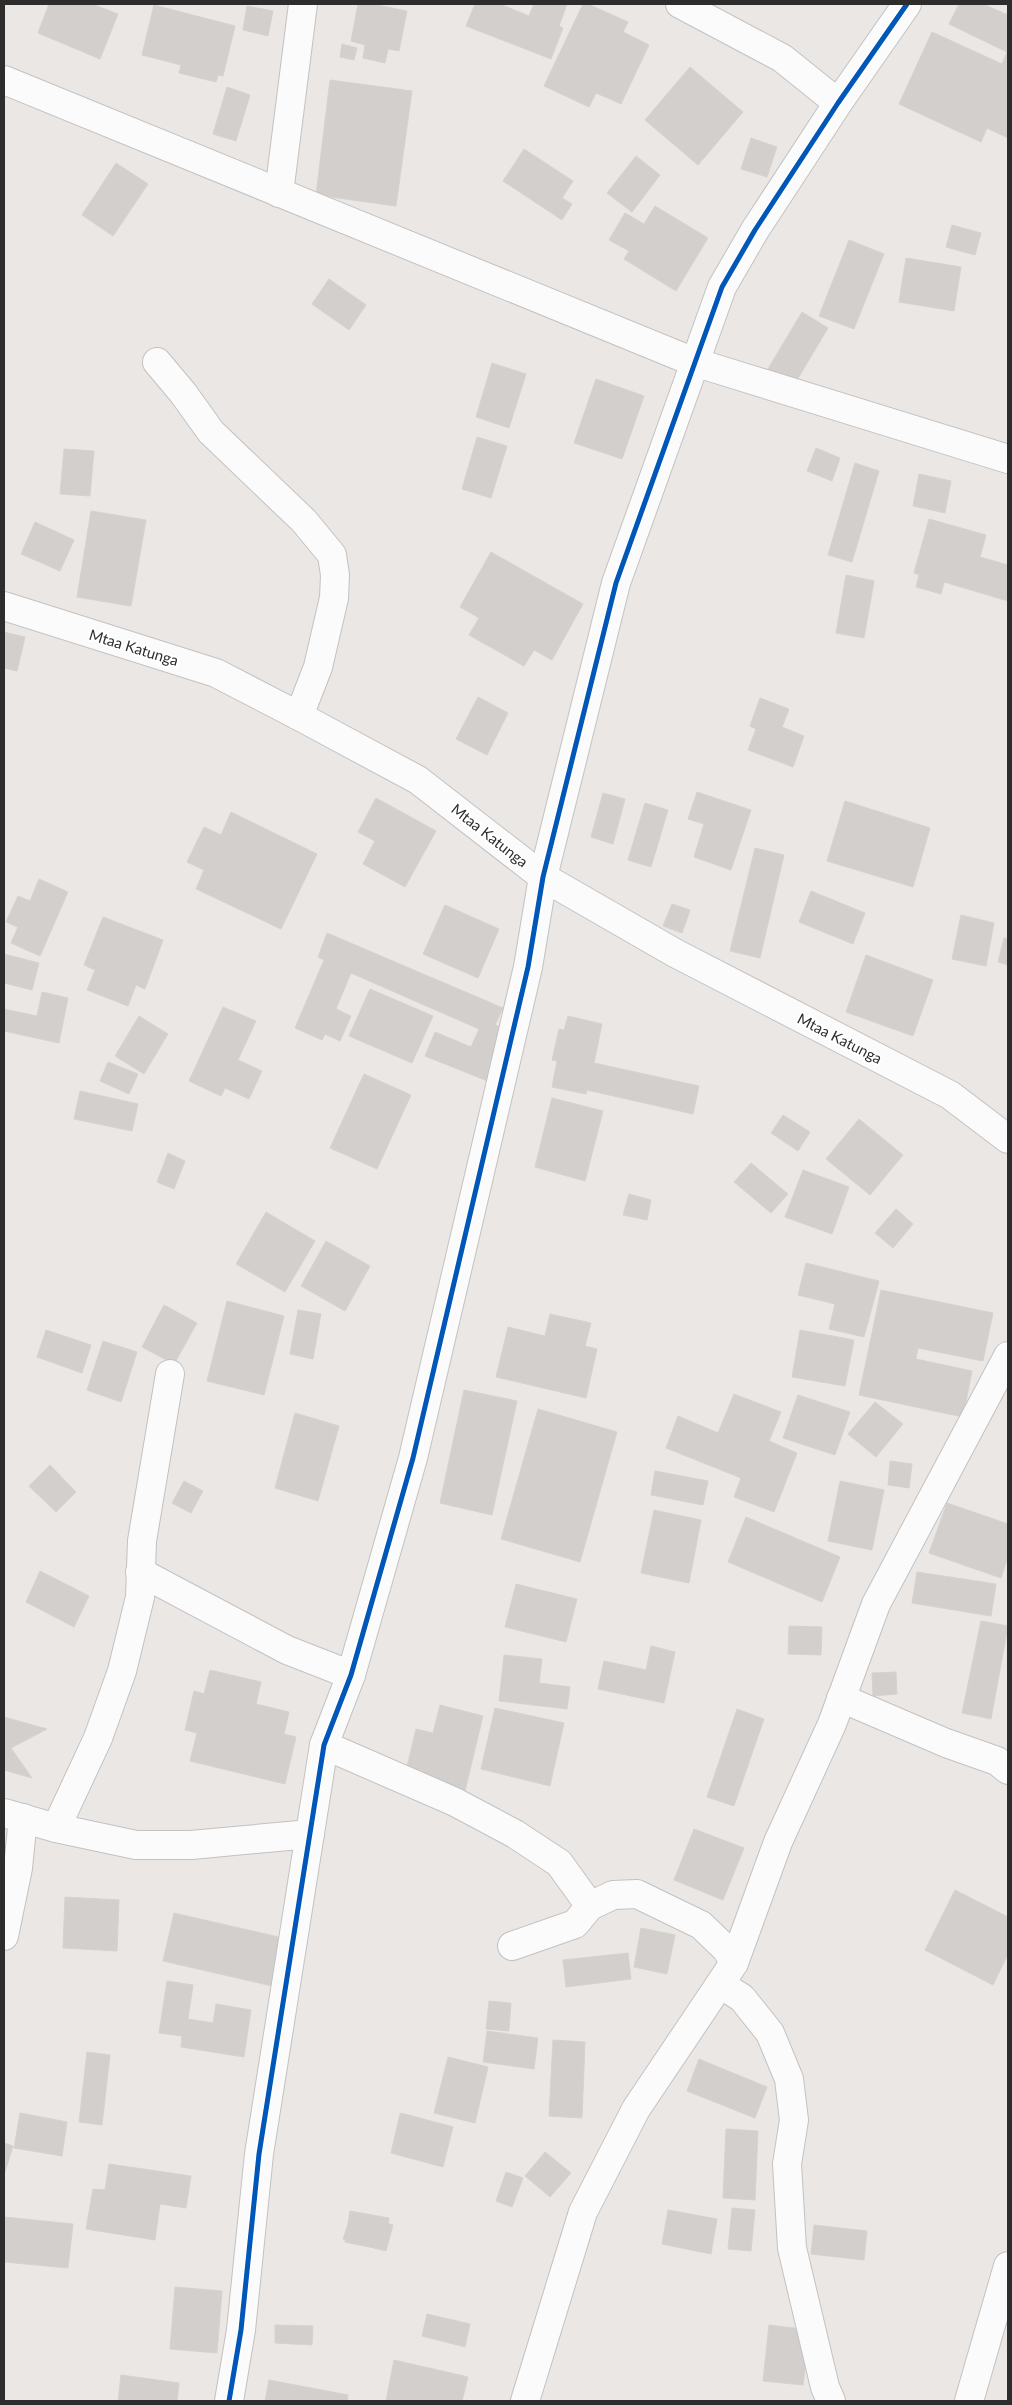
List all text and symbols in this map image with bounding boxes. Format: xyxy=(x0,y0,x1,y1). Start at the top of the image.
street label: Mtaa Katunga xyxy=(87,625,181,669)
street label: Mtaa Katunga xyxy=(448,799,532,871)
street label: Mtaa Katunga xyxy=(795,1009,885,1067)

